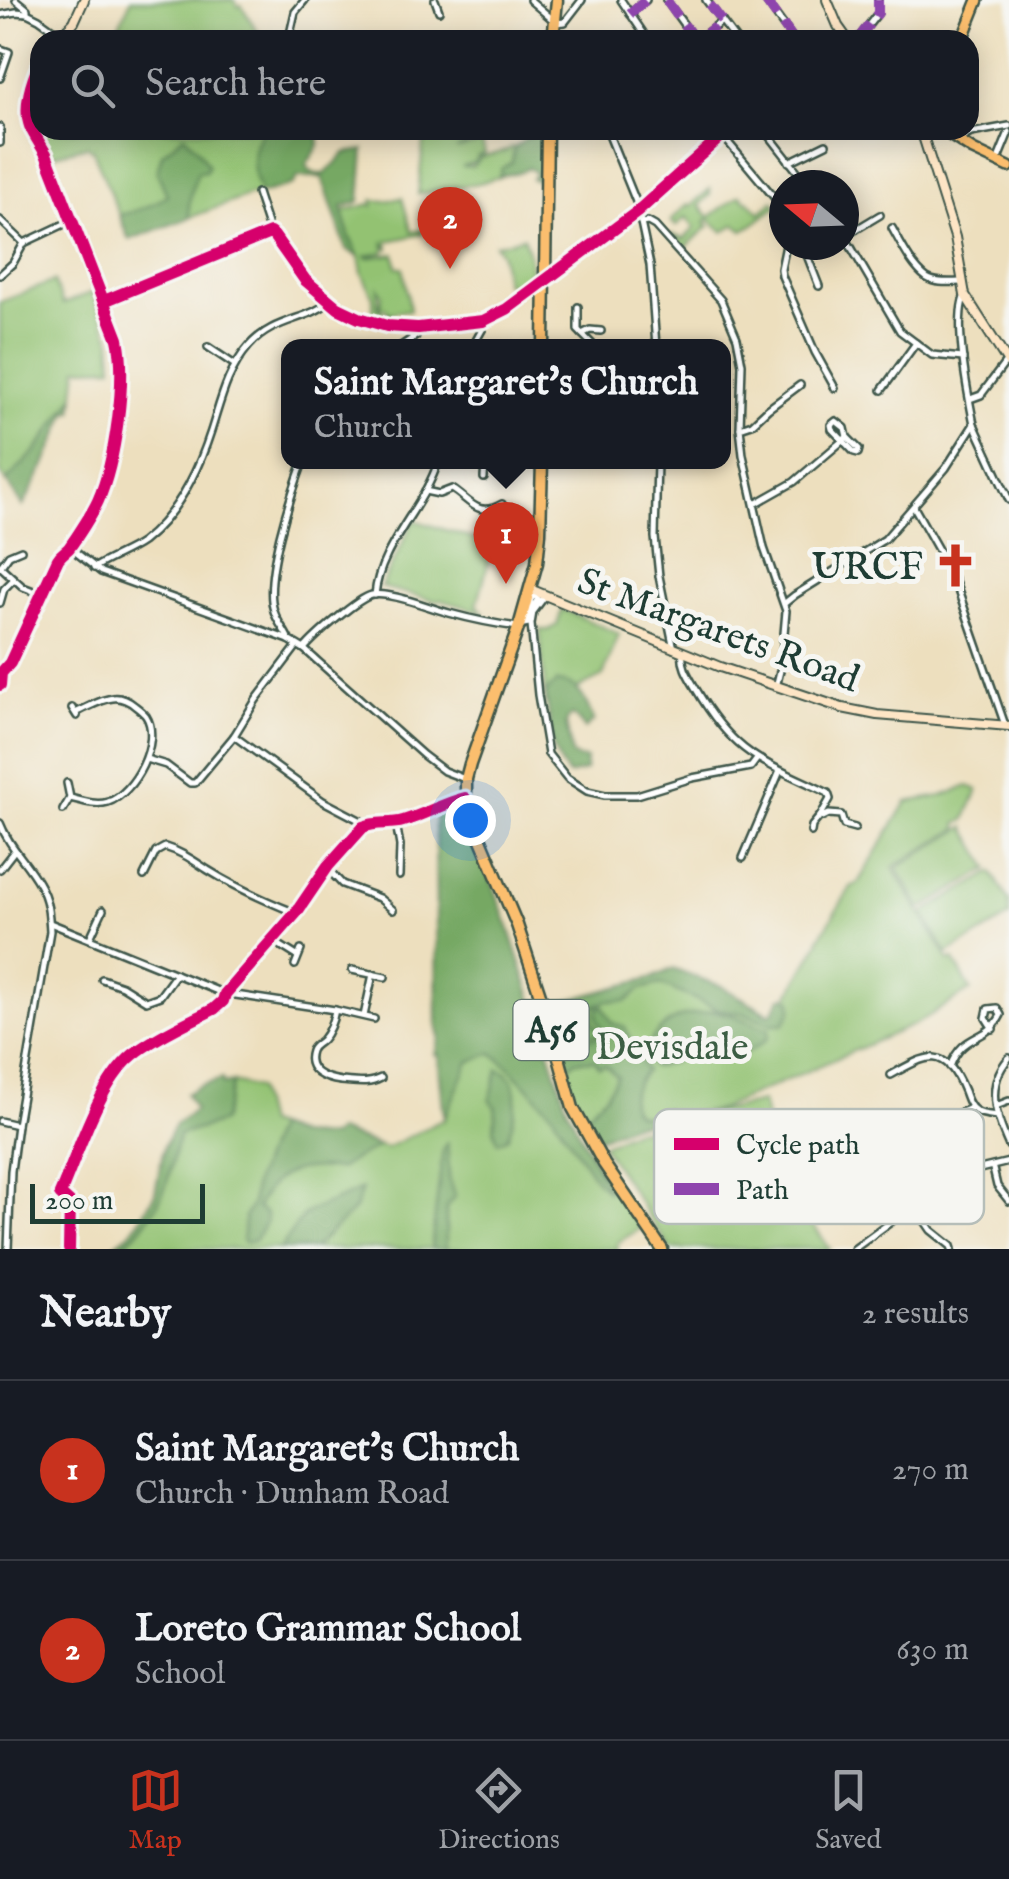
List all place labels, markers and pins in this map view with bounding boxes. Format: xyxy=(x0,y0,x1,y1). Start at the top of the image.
pin: 2 xyxy=(418,186,482,269)
pin: 1 xyxy=(474,502,538,584)
church icon: URCF xyxy=(932,542,980,590)
place label: URCF xyxy=(811,545,923,593)

